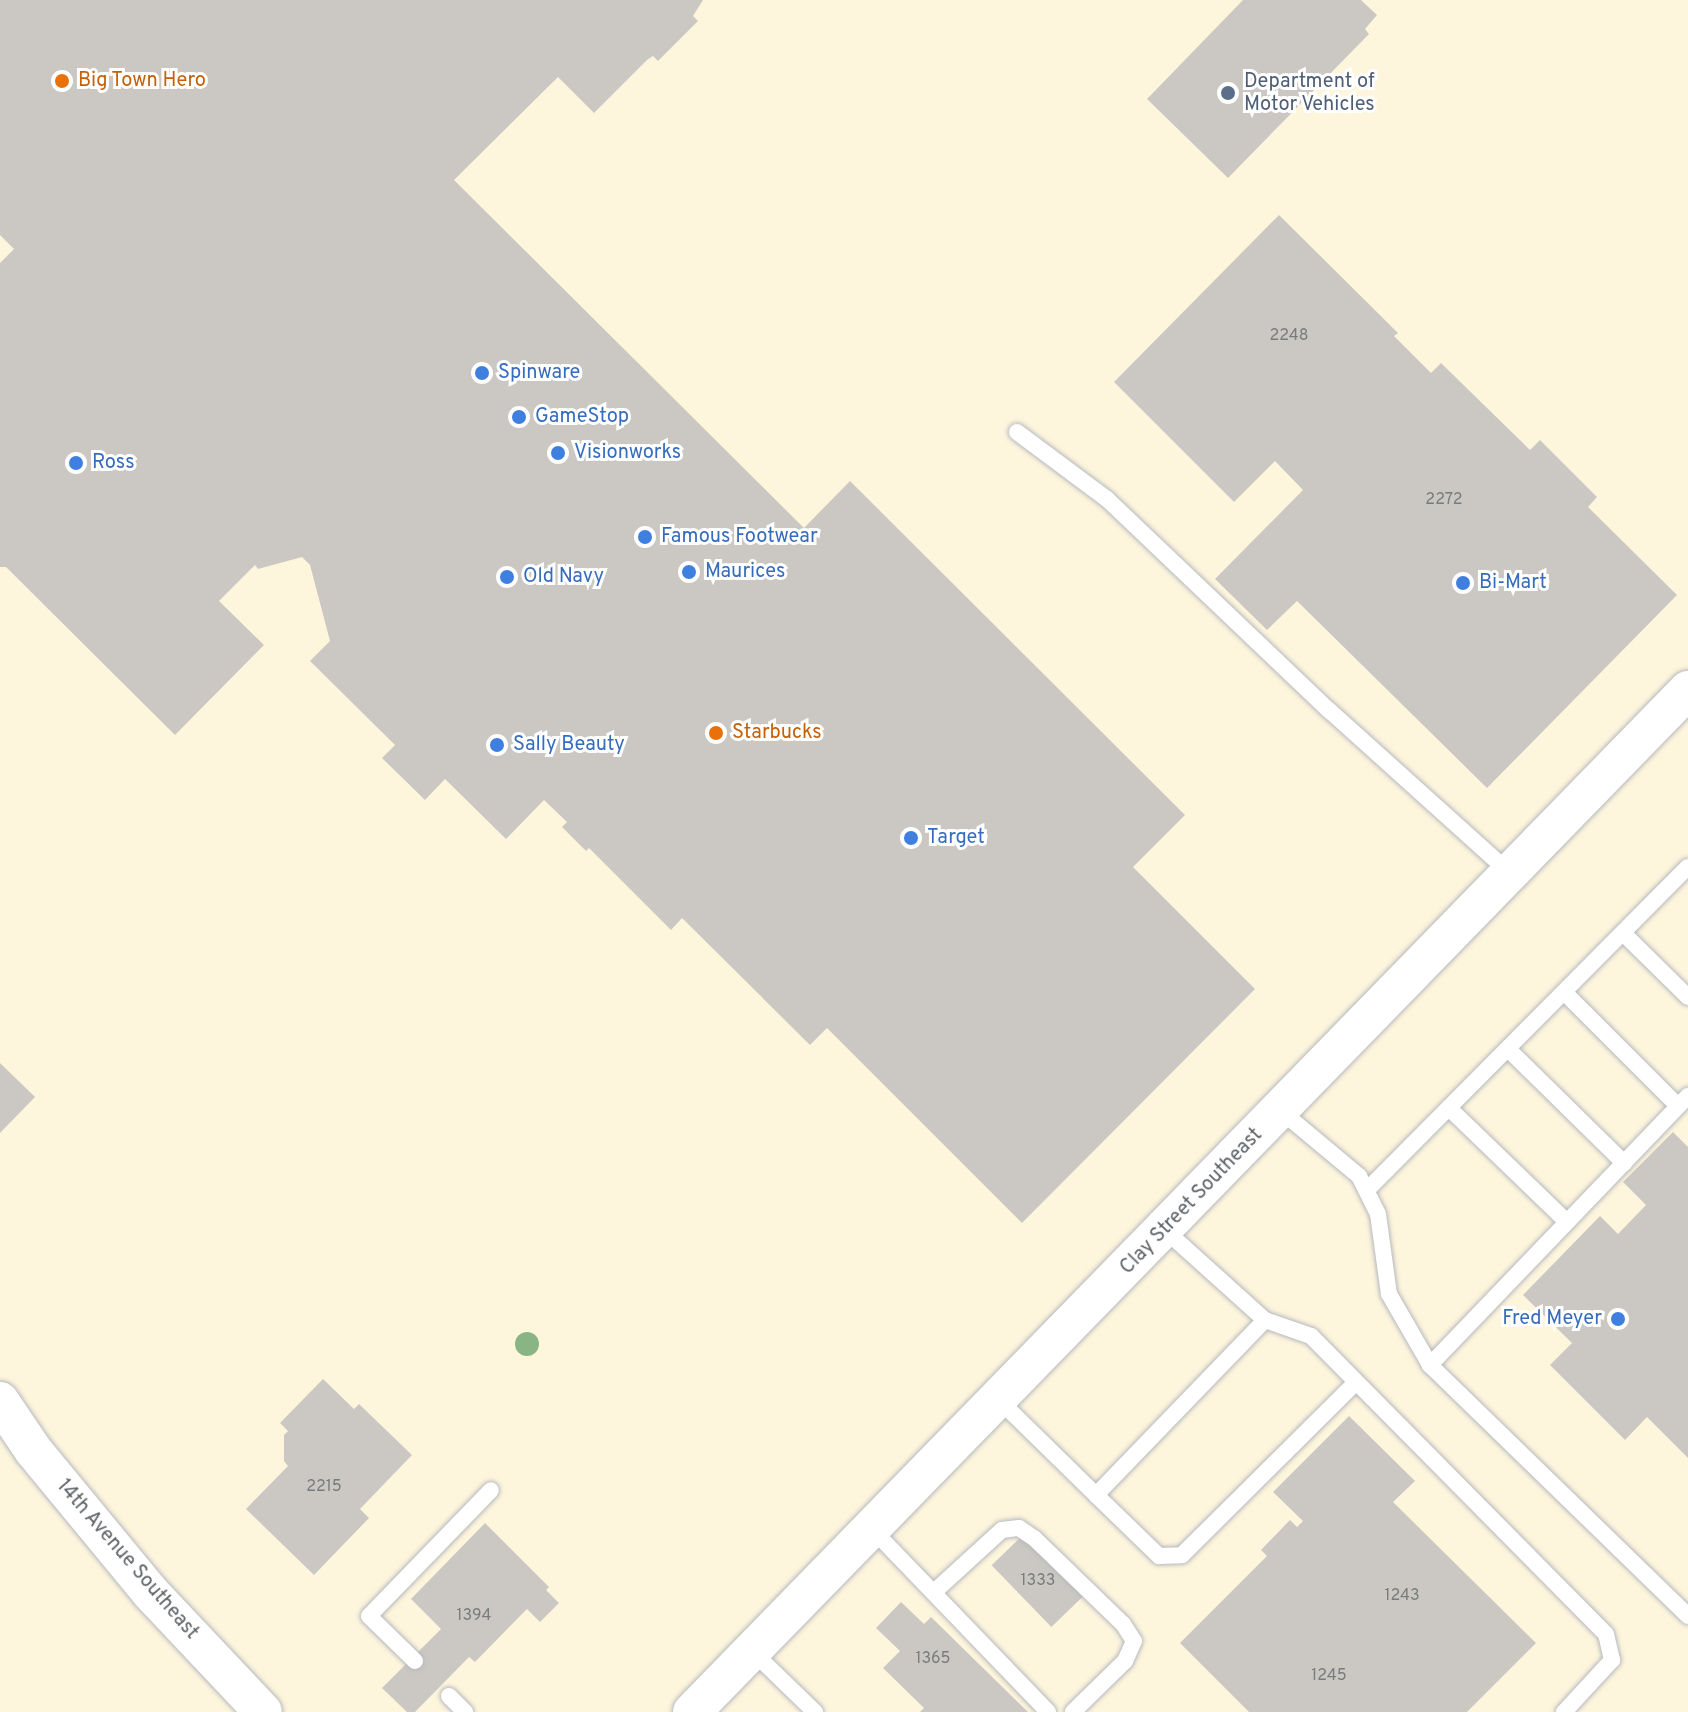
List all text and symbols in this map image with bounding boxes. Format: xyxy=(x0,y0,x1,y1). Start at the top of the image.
place label: Big Town Hero xyxy=(78,69,207,93)
place label: Department of Motor Vehicles xyxy=(1244,70,1375,117)
marker: Big Town Hero xyxy=(53,72,71,90)
marker: Department of Motor Vehicles xyxy=(1219,84,1237,102)
house number: 2248 xyxy=(1269,326,1309,346)
place label: Spinware xyxy=(498,361,580,385)
marker: Spinware xyxy=(473,364,491,382)
place label: GameStop xyxy=(535,405,629,429)
marker: GameStop xyxy=(510,408,528,426)
place label: Visionworks xyxy=(574,441,681,465)
marker: Visionworks xyxy=(549,444,567,462)
place label: Ross xyxy=(92,451,135,475)
marker: Ross xyxy=(67,454,85,472)
house number: 2272 xyxy=(1425,490,1463,510)
place label: Famous Footwear xyxy=(661,525,818,549)
marker: Famous Footwear xyxy=(636,528,654,546)
place label: Maurices xyxy=(705,560,785,584)
marker: Maurices xyxy=(680,563,698,581)
place label: Old Navy xyxy=(523,565,604,589)
marker: Old Navy xyxy=(498,568,516,586)
place label: Bi-Mart xyxy=(1479,571,1547,595)
marker: Bi-Mart xyxy=(1454,574,1472,592)
place label: Starbucks xyxy=(732,721,822,745)
marker: Starbucks xyxy=(707,724,725,742)
place label: Sally Beauty xyxy=(513,733,625,757)
marker: Sally Beauty xyxy=(488,736,506,754)
place label: Target xyxy=(927,826,985,850)
marker: Target xyxy=(902,829,920,847)
street label: Clay Street Southeast xyxy=(1116,1124,1268,1280)
place label: Fred Meyer xyxy=(1502,1307,1602,1331)
marker: Fred Meyer xyxy=(1609,1310,1627,1328)
street label: 14th Avenue Southeast xyxy=(51,1475,203,1645)
house number: 2215 xyxy=(306,1477,342,1497)
house number: 1333 xyxy=(1021,1571,1055,1591)
house number: 1243 xyxy=(1384,1586,1420,1606)
house number: 1394 xyxy=(457,1606,491,1626)
house number: 1365 xyxy=(915,1649,951,1669)
house number: 1245 xyxy=(1311,1666,1347,1686)

